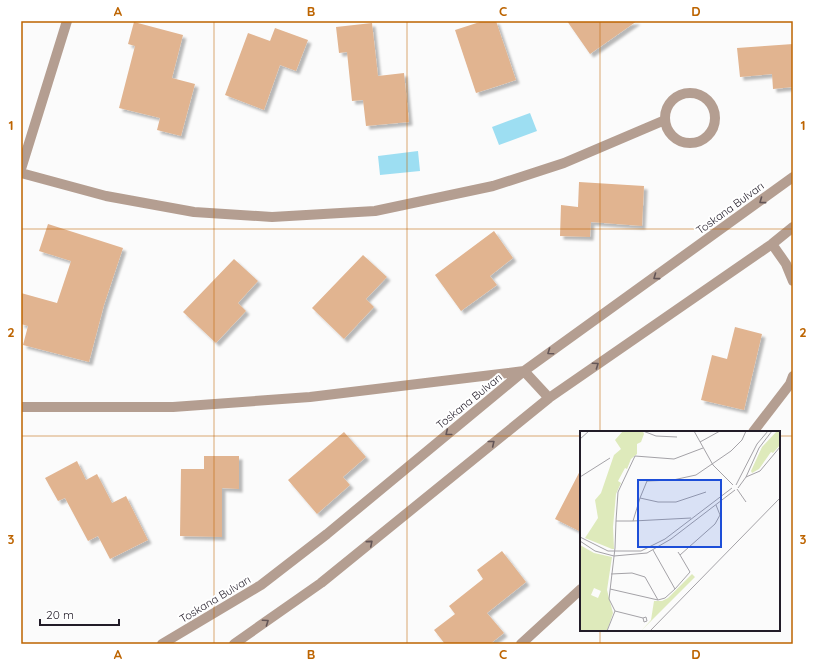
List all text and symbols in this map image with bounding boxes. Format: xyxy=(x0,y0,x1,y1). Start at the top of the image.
text: A xyxy=(114,3,123,19)
text: B xyxy=(307,3,315,19)
text: C xyxy=(499,3,507,19)
text: D xyxy=(691,3,701,19)
text: 1 xyxy=(8,117,14,133)
text: 1 xyxy=(800,117,806,133)
street label: Toskana Bulvarı xyxy=(693,179,767,237)
one-way arrow xyxy=(759,196,766,203)
one-way arrow xyxy=(654,272,661,279)
text: 2 xyxy=(7,324,15,340)
text: 2 xyxy=(799,324,807,340)
one-way arrow xyxy=(548,347,555,354)
one-way arrow xyxy=(592,362,599,370)
street label: Toskana Bulvarı xyxy=(433,370,505,432)
one-way arrow xyxy=(446,428,453,435)
inset map xyxy=(580,431,780,631)
one-way arrow xyxy=(488,441,495,448)
text: 3 xyxy=(8,531,15,547)
text: 3 xyxy=(800,531,807,547)
one-way arrow xyxy=(365,540,372,547)
street label: Toskana Bulvarı xyxy=(177,572,253,626)
scale bar xyxy=(40,601,119,627)
text: 20 m xyxy=(46,607,74,622)
one-way arrow xyxy=(262,619,269,627)
text: A xyxy=(114,646,123,662)
text: B xyxy=(307,646,315,662)
text: C xyxy=(499,646,507,662)
text: D xyxy=(691,646,701,662)

